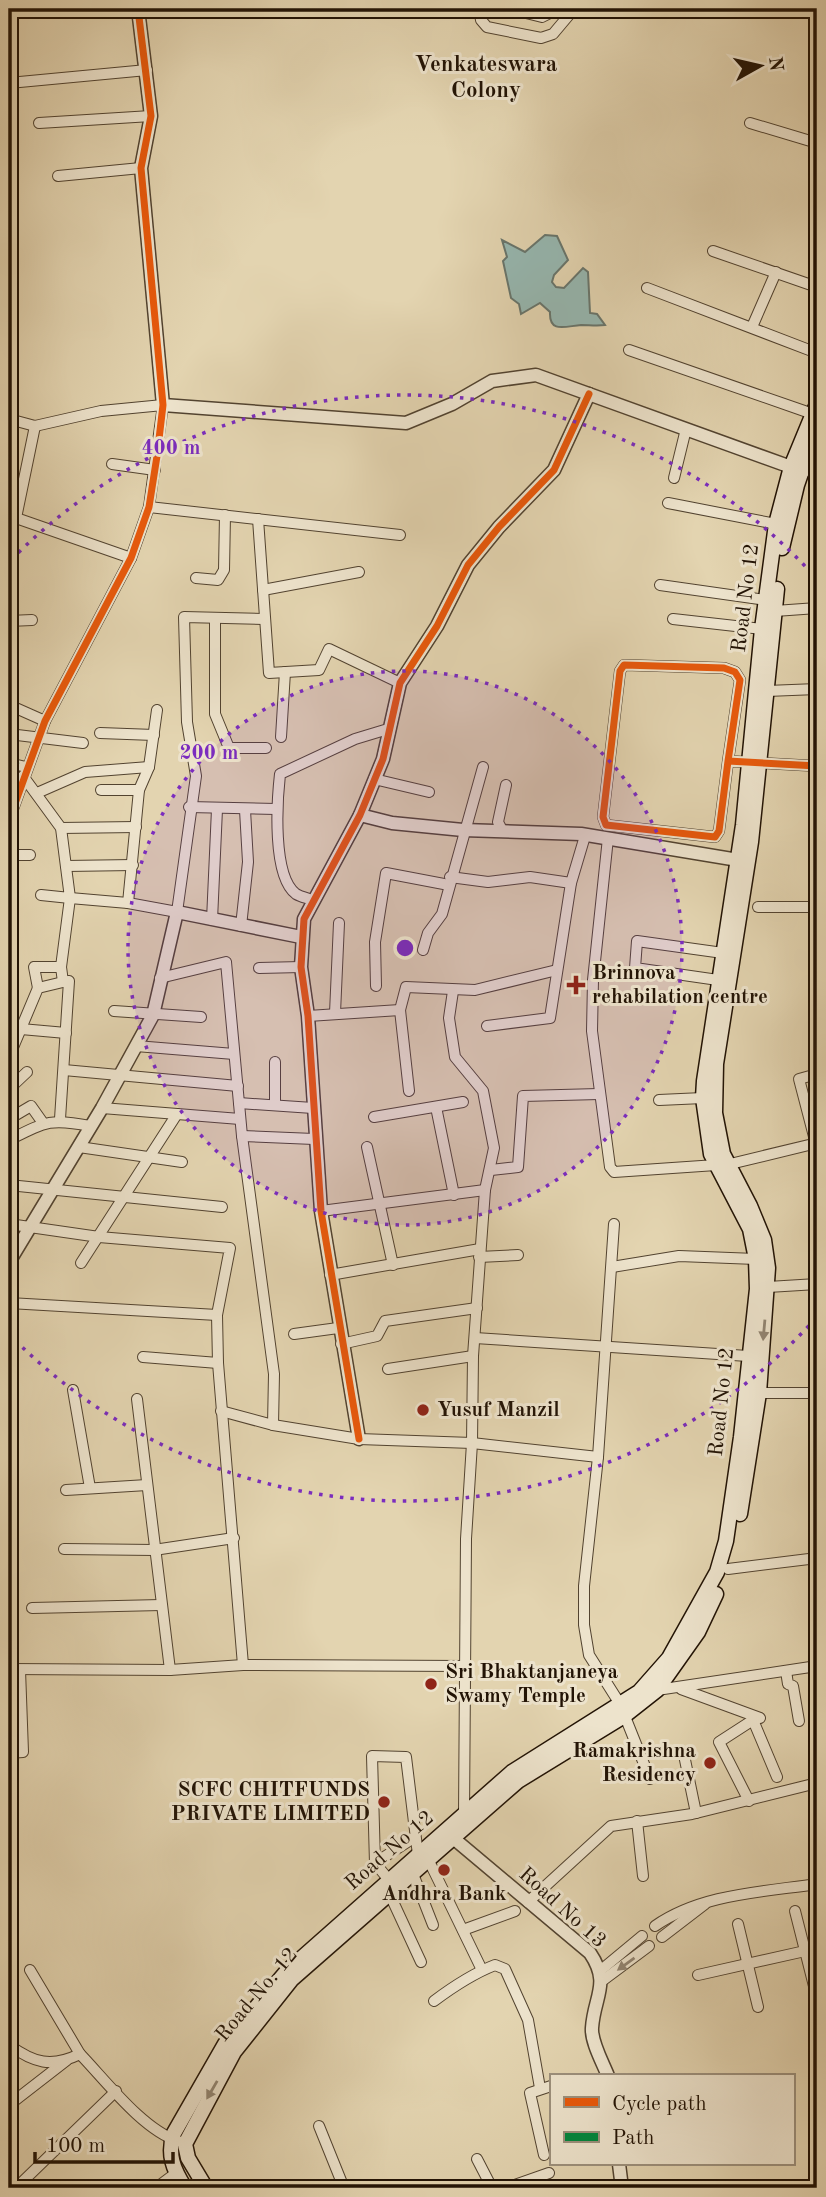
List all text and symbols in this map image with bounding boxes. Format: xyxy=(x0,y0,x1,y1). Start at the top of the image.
north arrow xyxy=(724,32,794,102)
district label: Venkateswara Colony xyxy=(414,53,558,102)
text: N xyxy=(764,55,785,73)
text: 400 m xyxy=(141,438,201,459)
street label: Road No 12 xyxy=(729,542,763,654)
text: 200 m xyxy=(179,743,239,764)
centre of rings xyxy=(393,936,417,960)
place label: Brinnova rehabilation centre xyxy=(592,963,768,1008)
marker: Brinnova rehabilation centre xyxy=(566,975,586,995)
one-way arrow xyxy=(758,1319,769,1341)
street label: Road No 12 xyxy=(706,1346,738,1458)
place label: Yusuf Manzil xyxy=(437,1400,560,1421)
marker: Yusuf Manzil xyxy=(415,1402,431,1418)
place label: Sri Bhaktanjaneya Swamy Temple xyxy=(445,1662,618,1707)
marker: Sri Bhaktanjaneya Swamy Temple xyxy=(423,1676,439,1692)
place label: Ramakrishna Residency xyxy=(572,1741,696,1786)
marker: Ramakrishna Residency xyxy=(702,1755,718,1771)
place label: SCFC CHITFUNDS PRIVATE LIMITED xyxy=(171,1780,370,1825)
marker: SCFC CHITFUNDS PRIVATE LIMITED xyxy=(376,1794,392,1810)
street label: Road No 12 xyxy=(342,1807,438,1895)
marker: Andhra Bank xyxy=(436,1862,452,1878)
street label: Road No 13 xyxy=(514,1864,610,1952)
place label: Andhra Bank xyxy=(381,1884,507,1905)
street label: Road No. 12 xyxy=(212,1944,302,2046)
one-way arrow xyxy=(617,1956,635,1970)
legend xyxy=(550,2074,794,2166)
one-way arrow xyxy=(206,2080,219,2099)
text: Cycle path xyxy=(612,2094,707,2115)
scale bar xyxy=(35,2120,173,2164)
text: Path xyxy=(612,2128,655,2149)
text: 100 m xyxy=(46,2136,105,2157)

